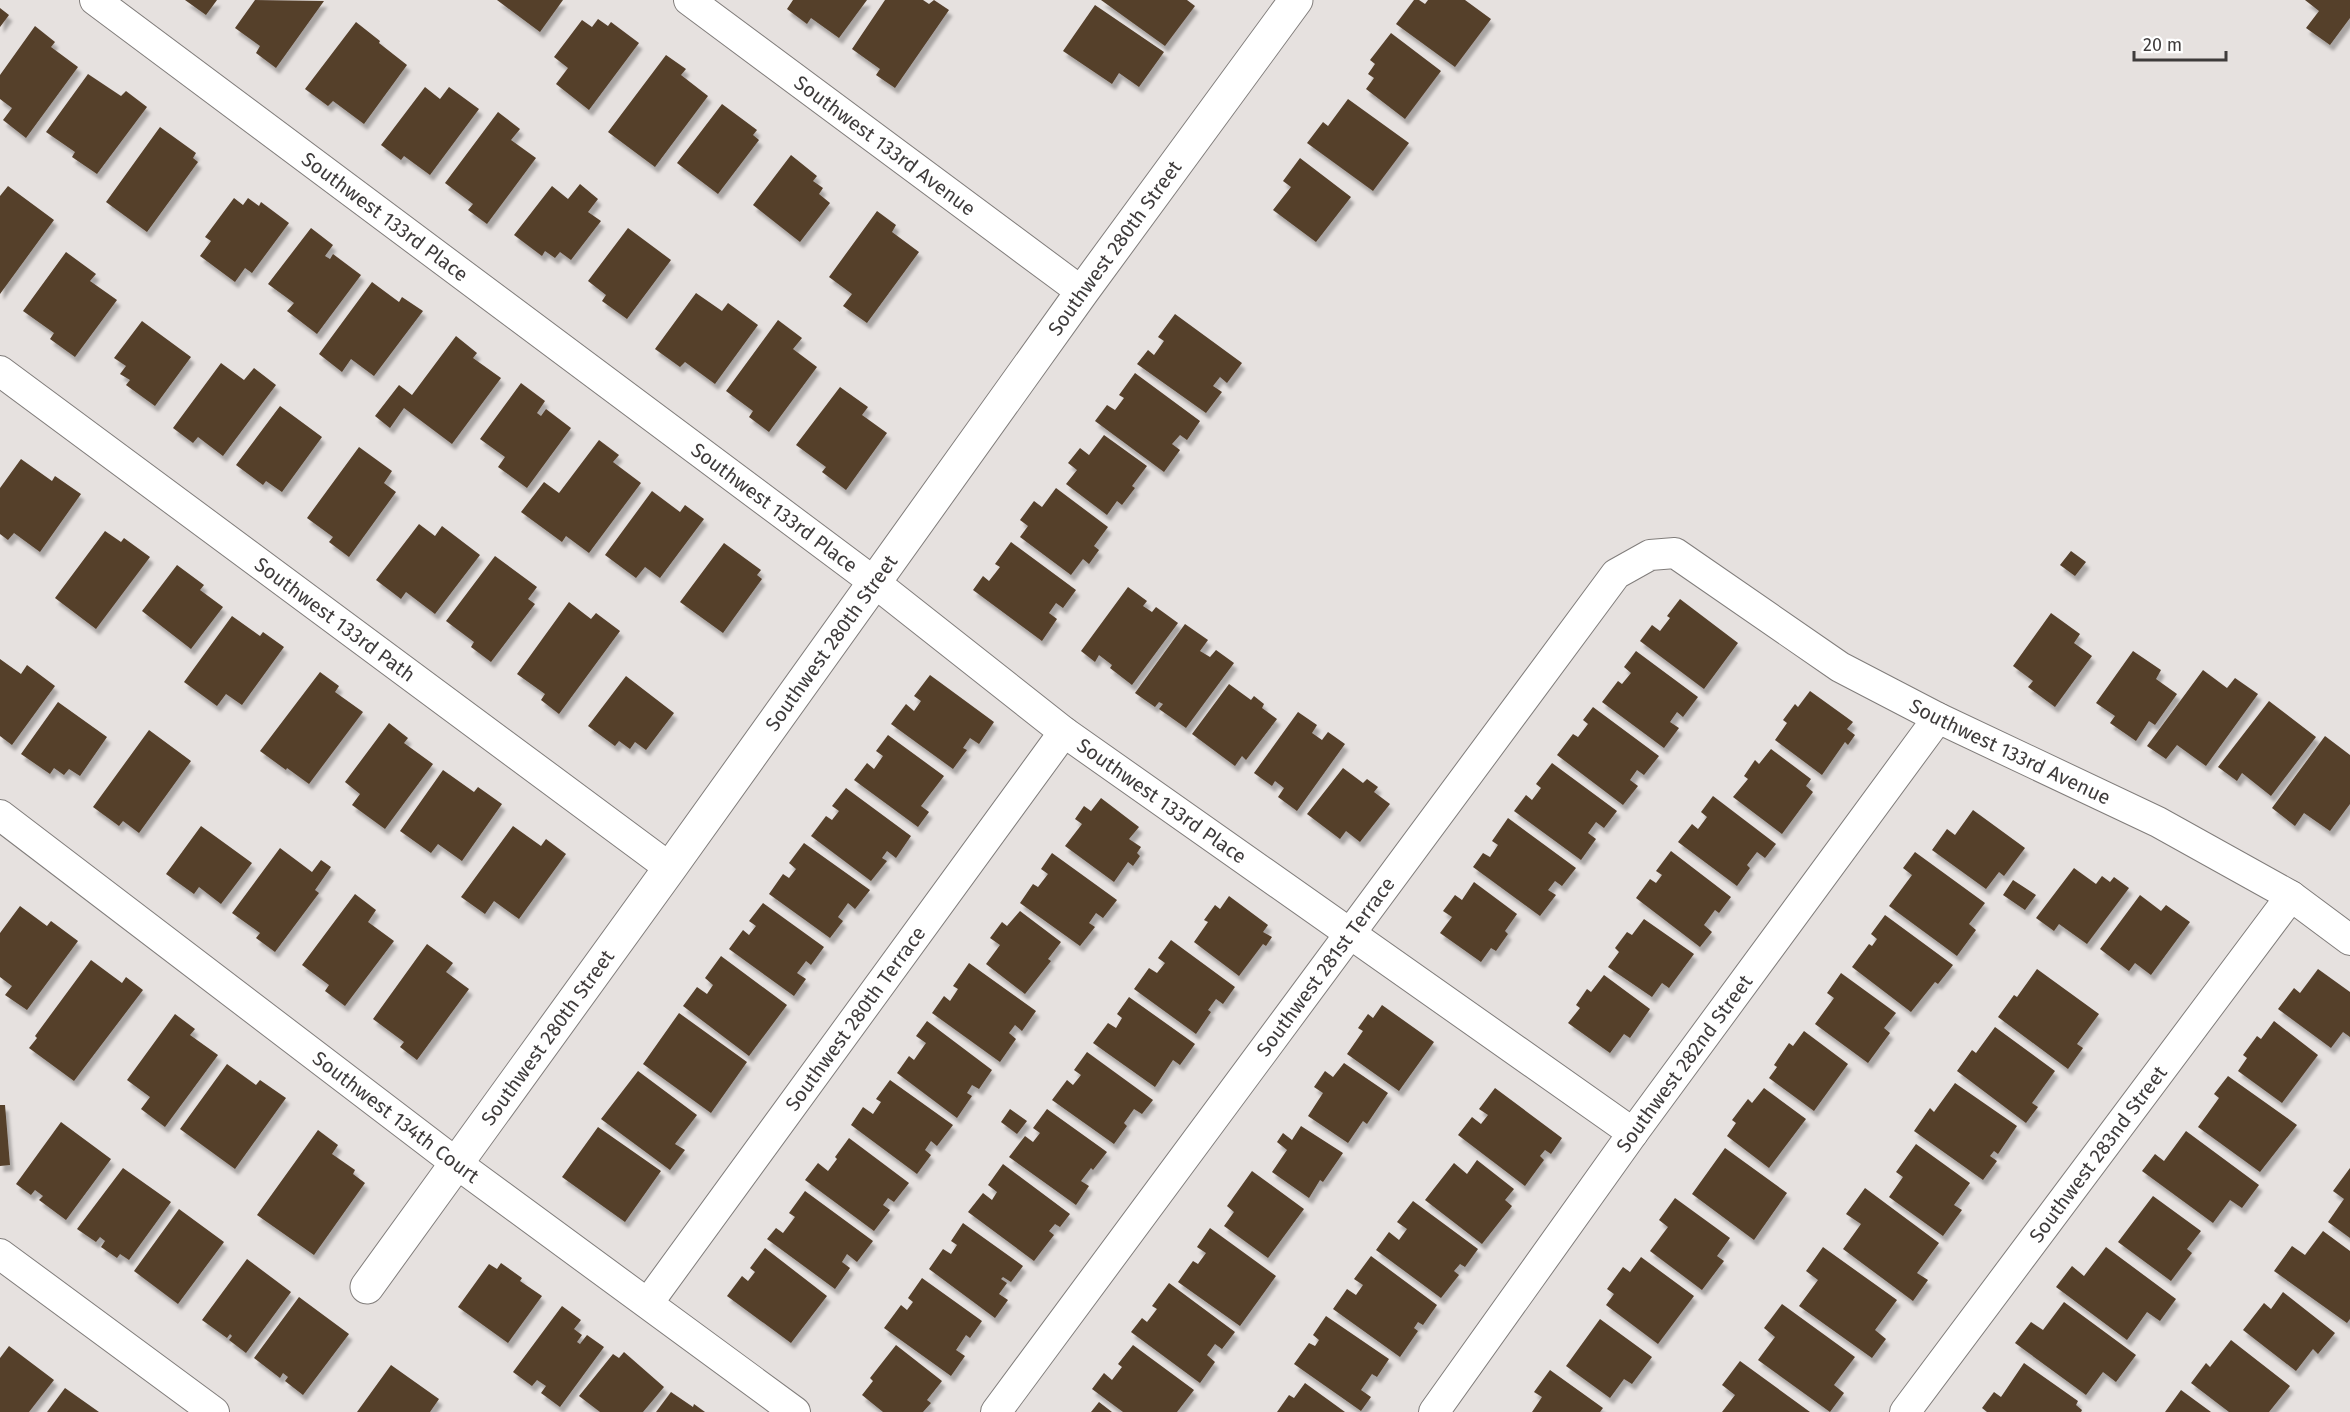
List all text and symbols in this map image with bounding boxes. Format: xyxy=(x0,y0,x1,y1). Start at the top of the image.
scale bar xyxy=(2134,24,2226,62)
text: 20 m xyxy=(2143,34,2182,56)
street label: Southwest 133rd Avenue xyxy=(789,70,980,221)
street label: Southwest 133rd Place xyxy=(297,147,473,287)
street label: Southwest 280th Street xyxy=(1043,155,1187,340)
street label: Southwest 133rd Place xyxy=(686,438,862,577)
street label: Southwest 280th Street xyxy=(760,549,903,736)
street label: Southwest 133rd Path xyxy=(250,552,420,687)
street label: Southwest 133rd Avenue xyxy=(1906,693,2114,810)
street label: Southwest 133rd Place xyxy=(1072,733,1251,869)
street label: Southwest 281st Terrace xyxy=(1251,872,1400,1061)
street label: Southwest 280th Terrace xyxy=(780,921,931,1116)
street label: Southwest 280th Street xyxy=(476,944,619,1130)
street label: Southwest 282nd Street xyxy=(1611,969,1758,1157)
street label: Southwest 134th Court xyxy=(308,1046,485,1188)
street label: Southwest 283nd Street xyxy=(2024,1060,2172,1247)

